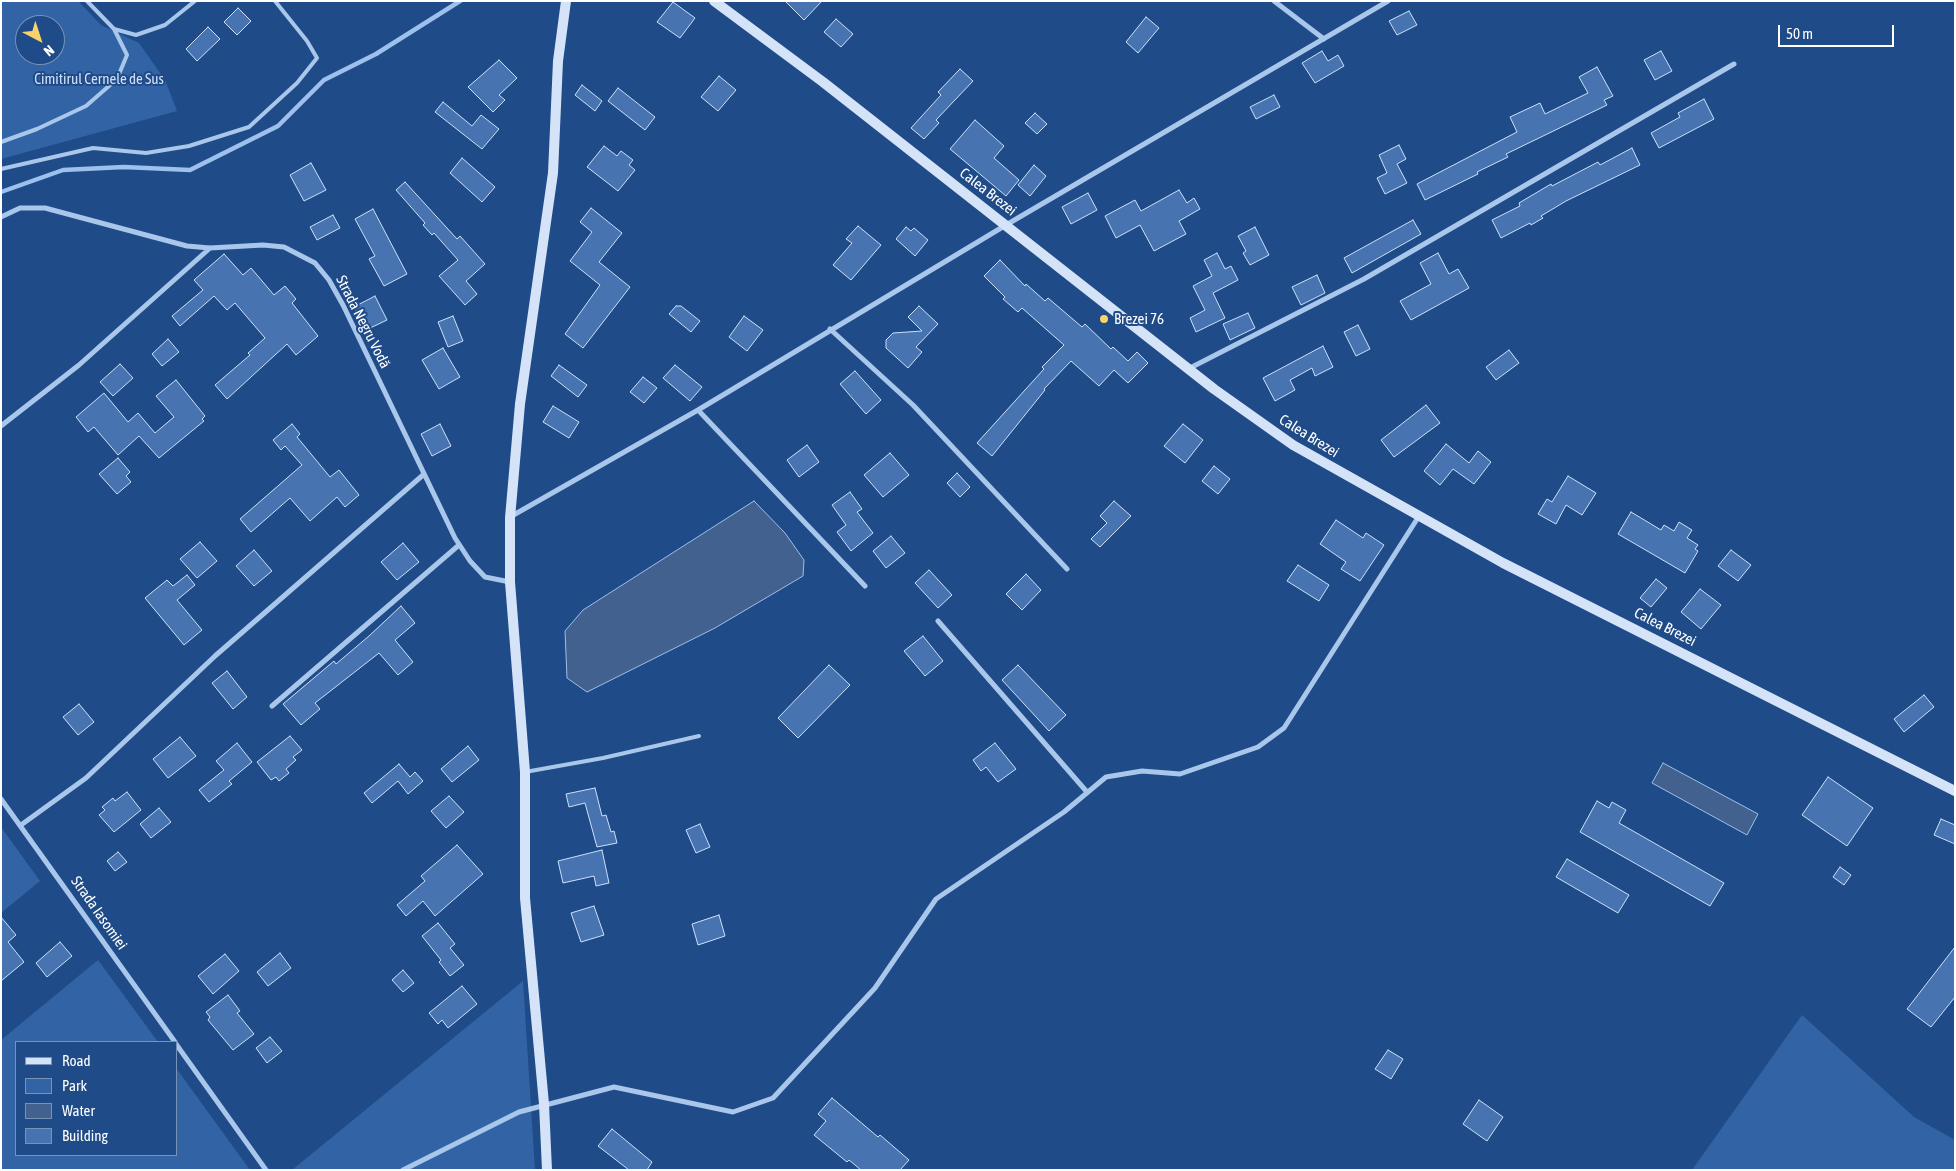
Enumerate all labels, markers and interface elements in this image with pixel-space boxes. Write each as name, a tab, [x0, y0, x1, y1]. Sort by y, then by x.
north arrow	[15, 15, 65, 65]
scale bar	[1781, 15, 1897, 47]
text: 50 m	[1786, 25, 1813, 42]
text: N	[41, 42, 57, 60]
park label: Cimitirul Cernele de Sus	[34, 70, 164, 88]
street label: Calea Brezei	[956, 164, 1020, 220]
street label: Strada Negru Vodă	[332, 273, 394, 371]
place label: Brezei 76	[1114, 310, 1164, 328]
marker: Brezei 76	[1098, 313, 1110, 325]
street label: Calea Brezei	[1276, 411, 1342, 461]
street label: Calea Brezei	[1631, 604, 1699, 650]
street label: Strada Iasomiei	[67, 873, 131, 953]
legend	[15, 1041, 178, 1156]
text: Road	[62, 1052, 91, 1069]
text: Park	[62, 1077, 87, 1094]
text: Water	[62, 1102, 95, 1119]
text: Building	[62, 1127, 108, 1144]

